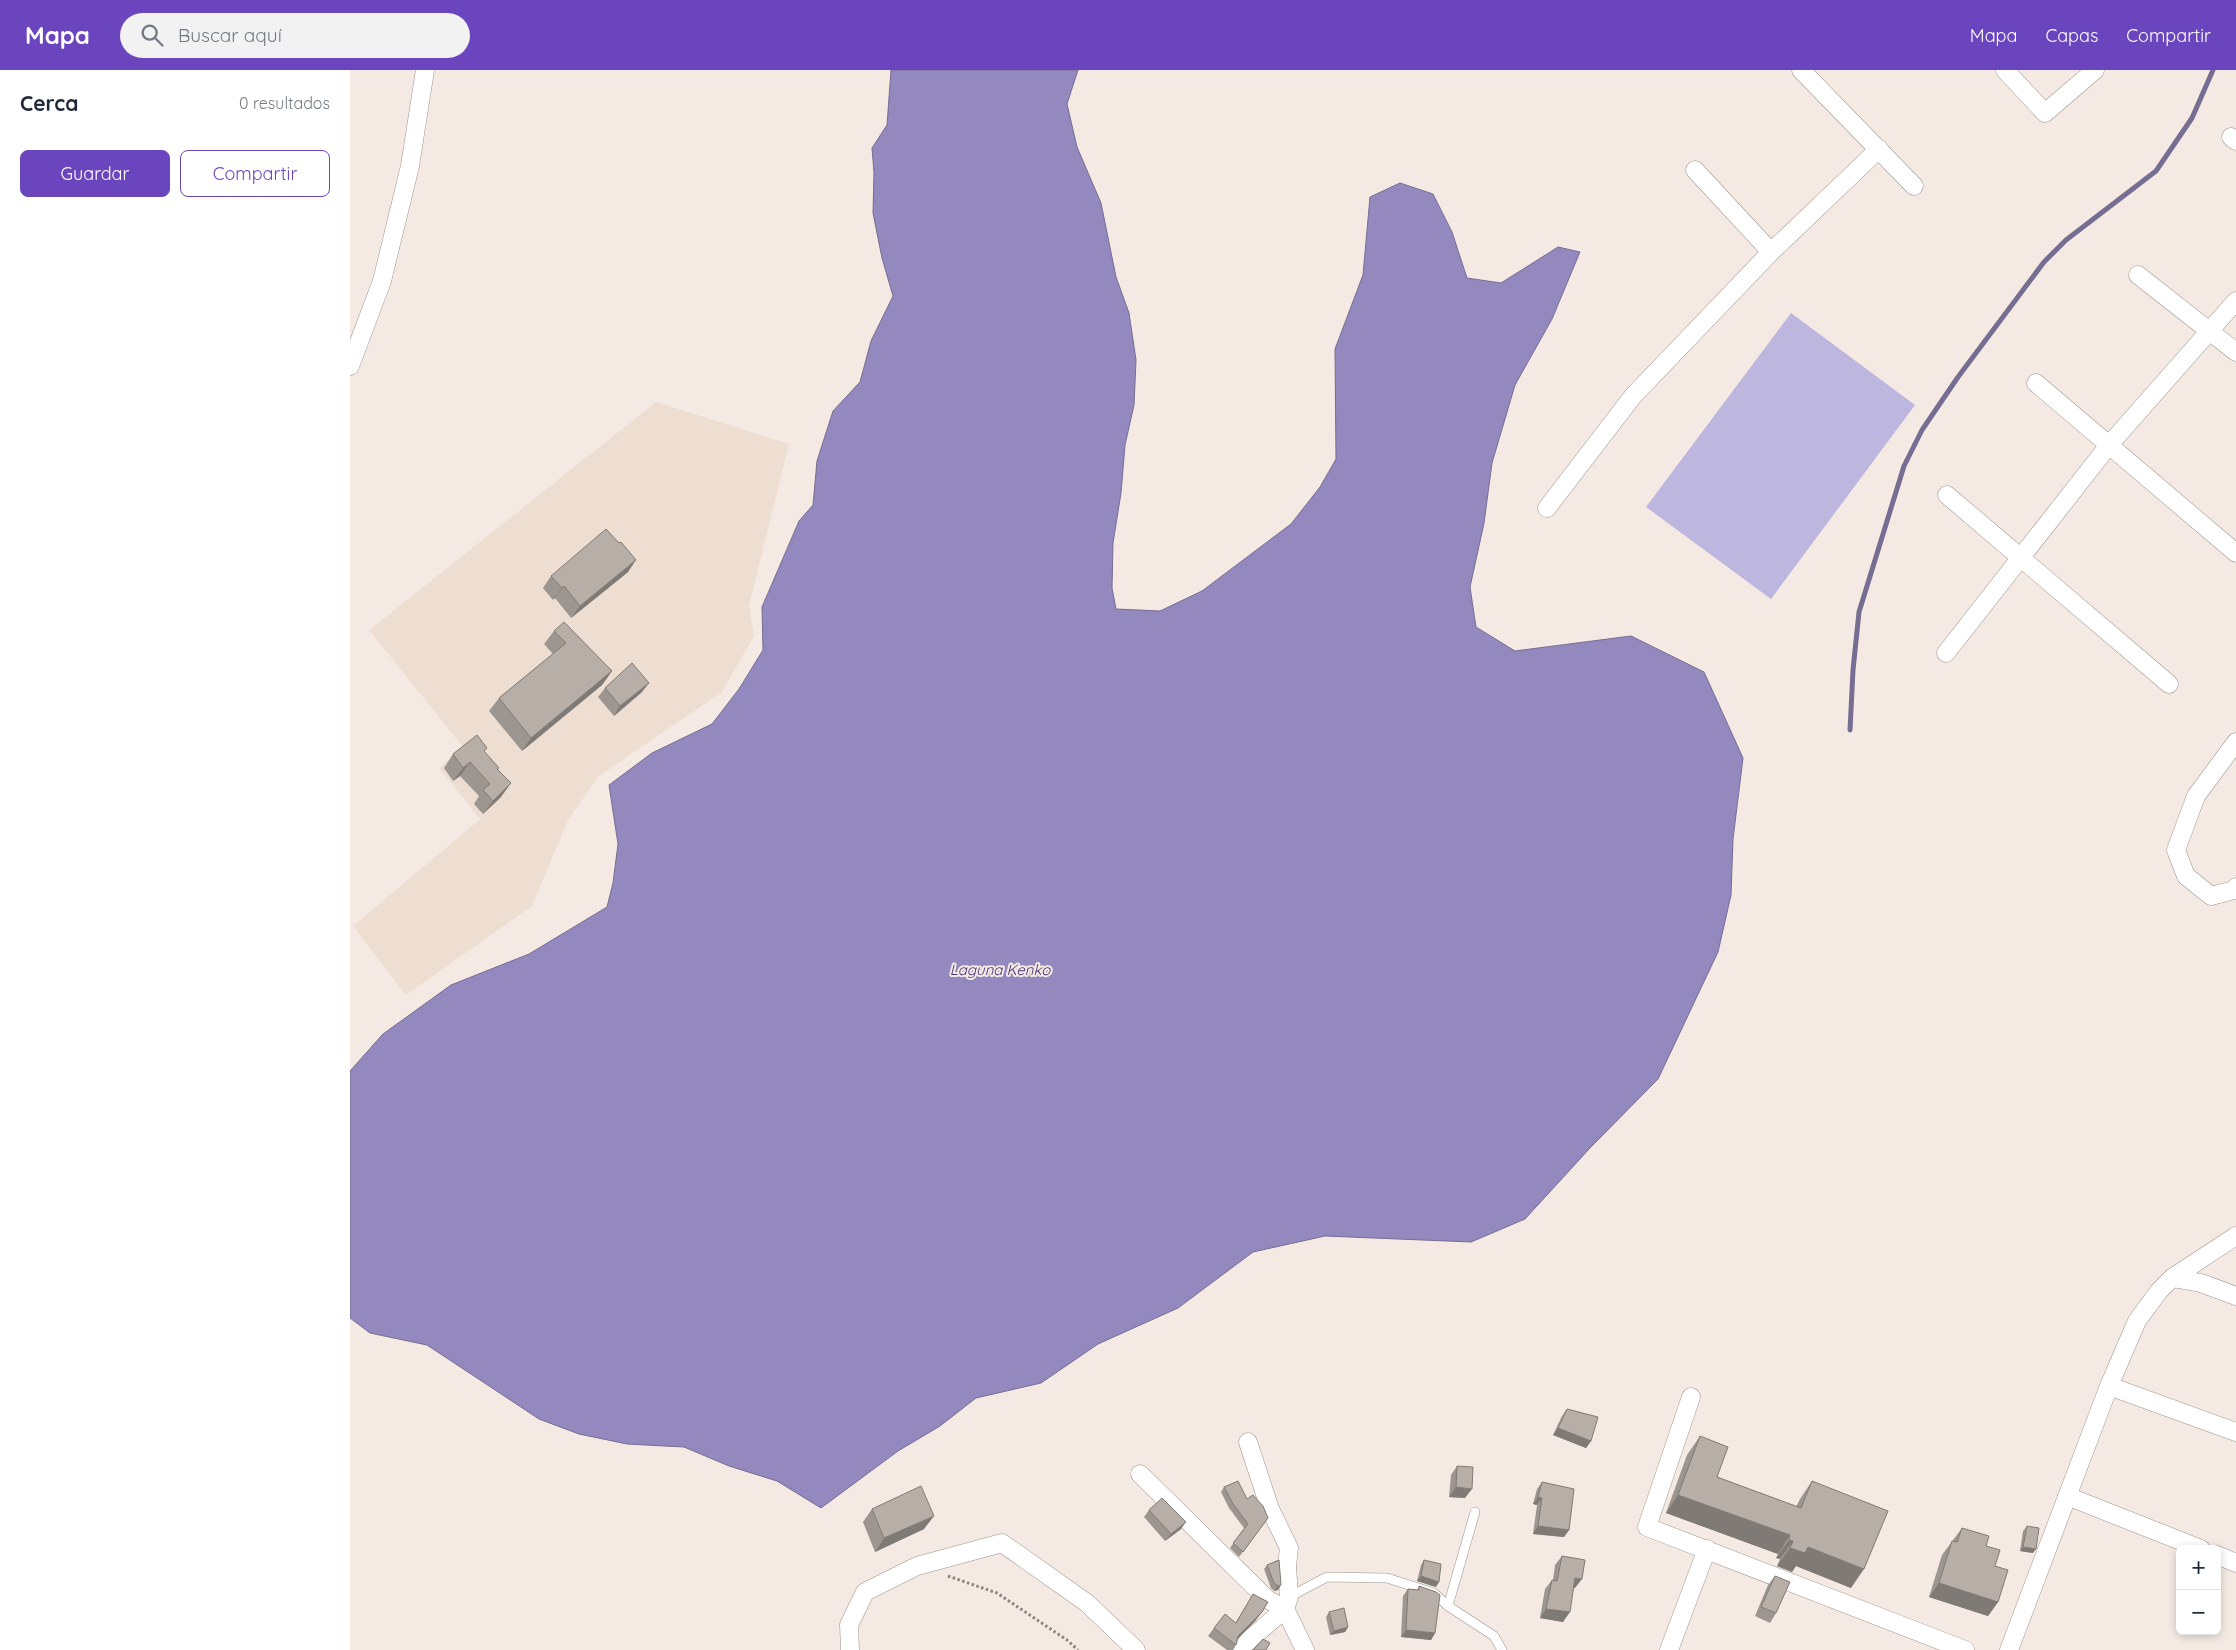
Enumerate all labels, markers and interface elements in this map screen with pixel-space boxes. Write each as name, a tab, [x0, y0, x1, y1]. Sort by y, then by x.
search box	[120, 13, 470, 58]
text: Mapa	[25, 20, 90, 50]
icon: search	[138, 21, 166, 49]
text: Buscar aquí	[178, 23, 282, 47]
text: Mapa	[1970, 24, 2017, 47]
text: Capas	[2045, 24, 2098, 47]
text: Compartir	[2126, 24, 2211, 47]
text: Cerca	[20, 90, 78, 116]
text: 0 resultados	[239, 93, 330, 113]
button: Guardar	[20, 150, 170, 197]
button: Compartir	[180, 150, 330, 197]
water label: Laguna Kenko	[950, 960, 1051, 979]
map controls	[2176, 1545, 2221, 1635]
button: +	[2176, 1545, 2221, 1590]
button: −	[2176, 1590, 2221, 1635]

